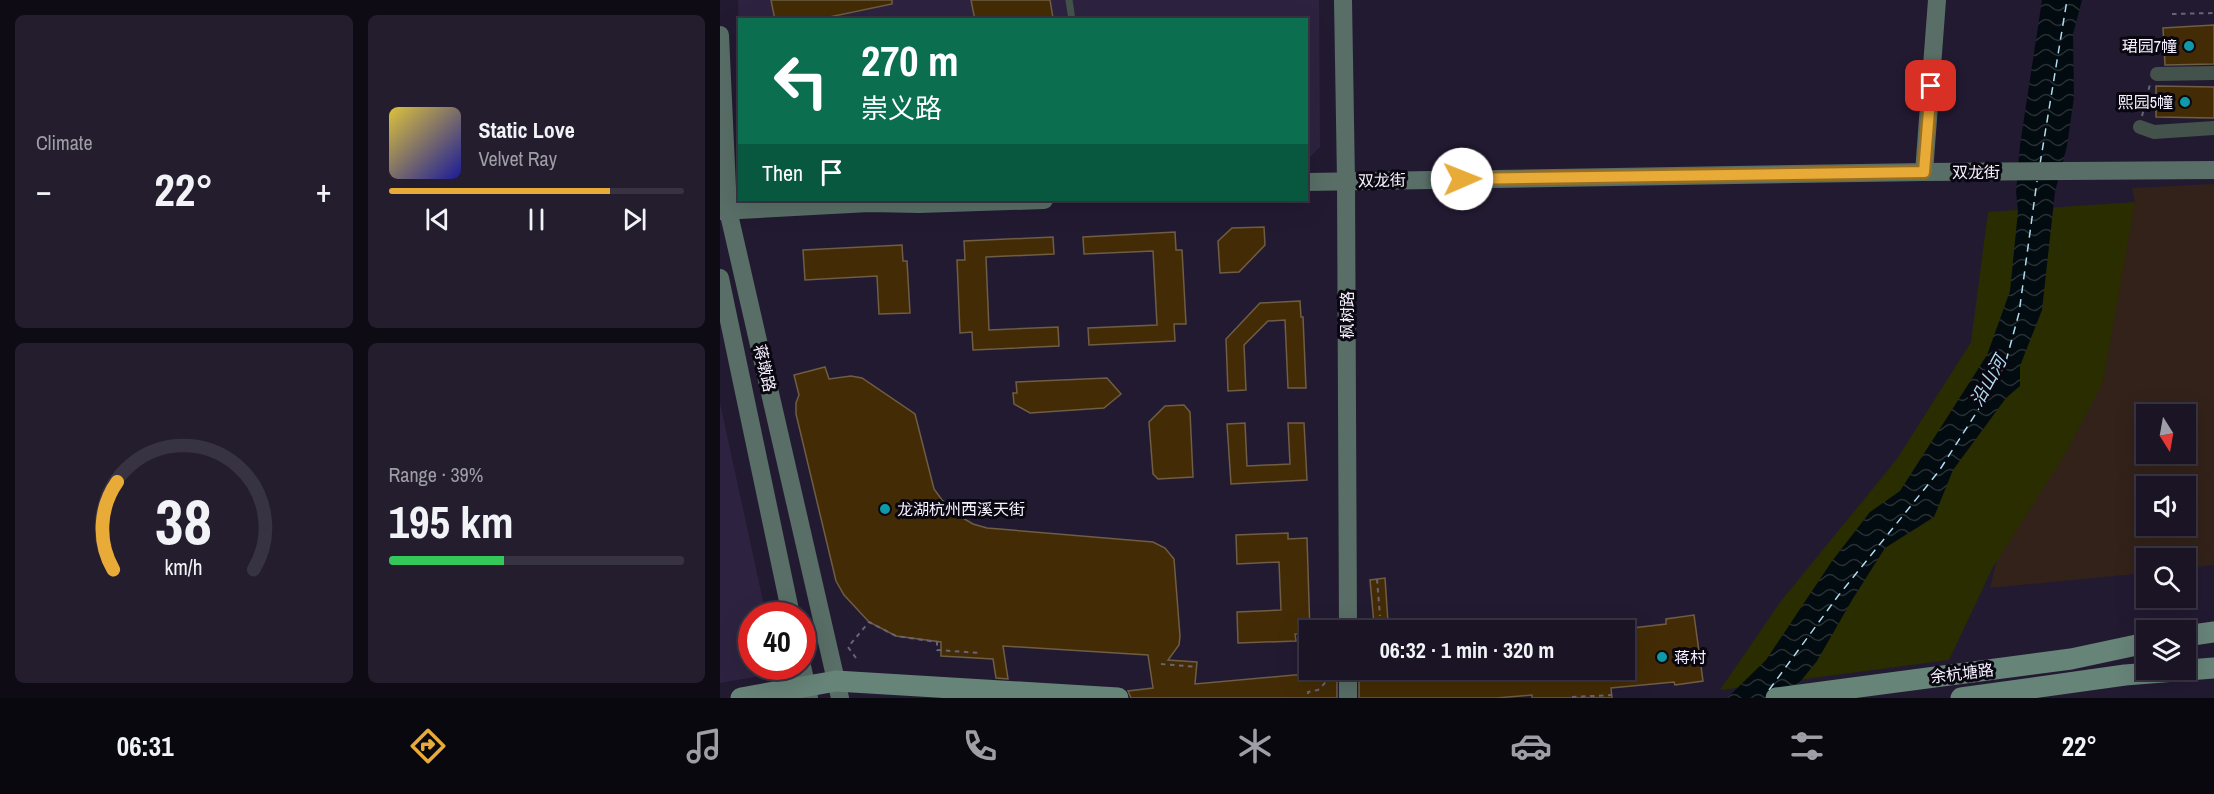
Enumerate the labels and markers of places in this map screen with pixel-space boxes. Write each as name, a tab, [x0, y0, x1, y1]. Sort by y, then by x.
place label: 珺园7幢	[2122, 35, 2177, 57]
marker: 珺园7幢	[2182, 39, 2196, 53]
pin	[1905, 60, 1956, 111]
place label: 熙园5幢	[2118, 91, 2173, 113]
marker: 熙园5幢	[2178, 95, 2192, 109]
place label: 龙湖杭州西溪天街	[897, 498, 1025, 520]
marker: 龙湖杭州西溪天街	[878, 502, 892, 516]
place label: 蒋村	[1674, 646, 1706, 668]
marker: 蒋村	[1655, 650, 1669, 664]

